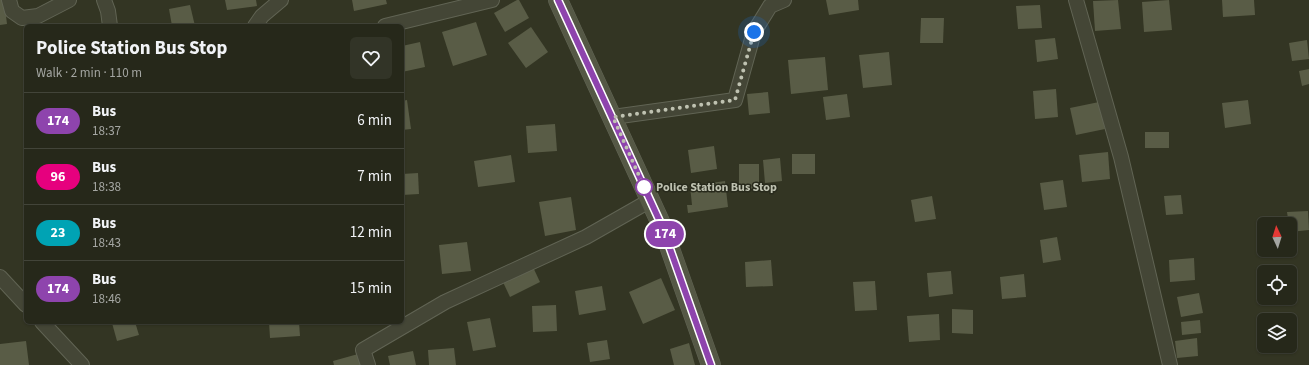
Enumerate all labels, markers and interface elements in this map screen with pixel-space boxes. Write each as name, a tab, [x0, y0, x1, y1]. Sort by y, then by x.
your location	[744, 22, 764, 42]
text: Police Station Bus Stop	[36, 35, 227, 62]
button: heart	[350, 37, 392, 79]
text: Walk · 2 min · 110 m	[36, 64, 142, 82]
text: Bus	[92, 101, 116, 122]
text: 6 min	[357, 110, 392, 131]
text: 174	[47, 111, 69, 131]
text: 18:37	[92, 122, 121, 140]
text: Bus	[92, 157, 116, 178]
text: 7 min	[357, 166, 392, 187]
text: 96	[51, 167, 65, 187]
text: 18:38	[92, 178, 121, 196]
marker: Police Station Bus Stop	[635, 178, 653, 196]
place label: Police Station Bus Stop	[656, 179, 777, 196]
text: Bus	[92, 213, 116, 234]
north arrow	[1257, 217, 1297, 257]
map controls	[1257, 217, 1297, 353]
line badge: 174	[642, 221, 688, 247]
text: 12 min	[350, 222, 392, 243]
text: 23	[51, 223, 65, 243]
text: 174	[654, 224, 676, 244]
text: 18:43	[92, 234, 121, 252]
button: locate	[1257, 265, 1297, 305]
text: Bus	[92, 269, 116, 290]
text: 15 min	[350, 278, 392, 299]
text: 174	[47, 279, 69, 299]
text: 18:46	[92, 290, 121, 308]
button: layers	[1257, 313, 1297, 353]

